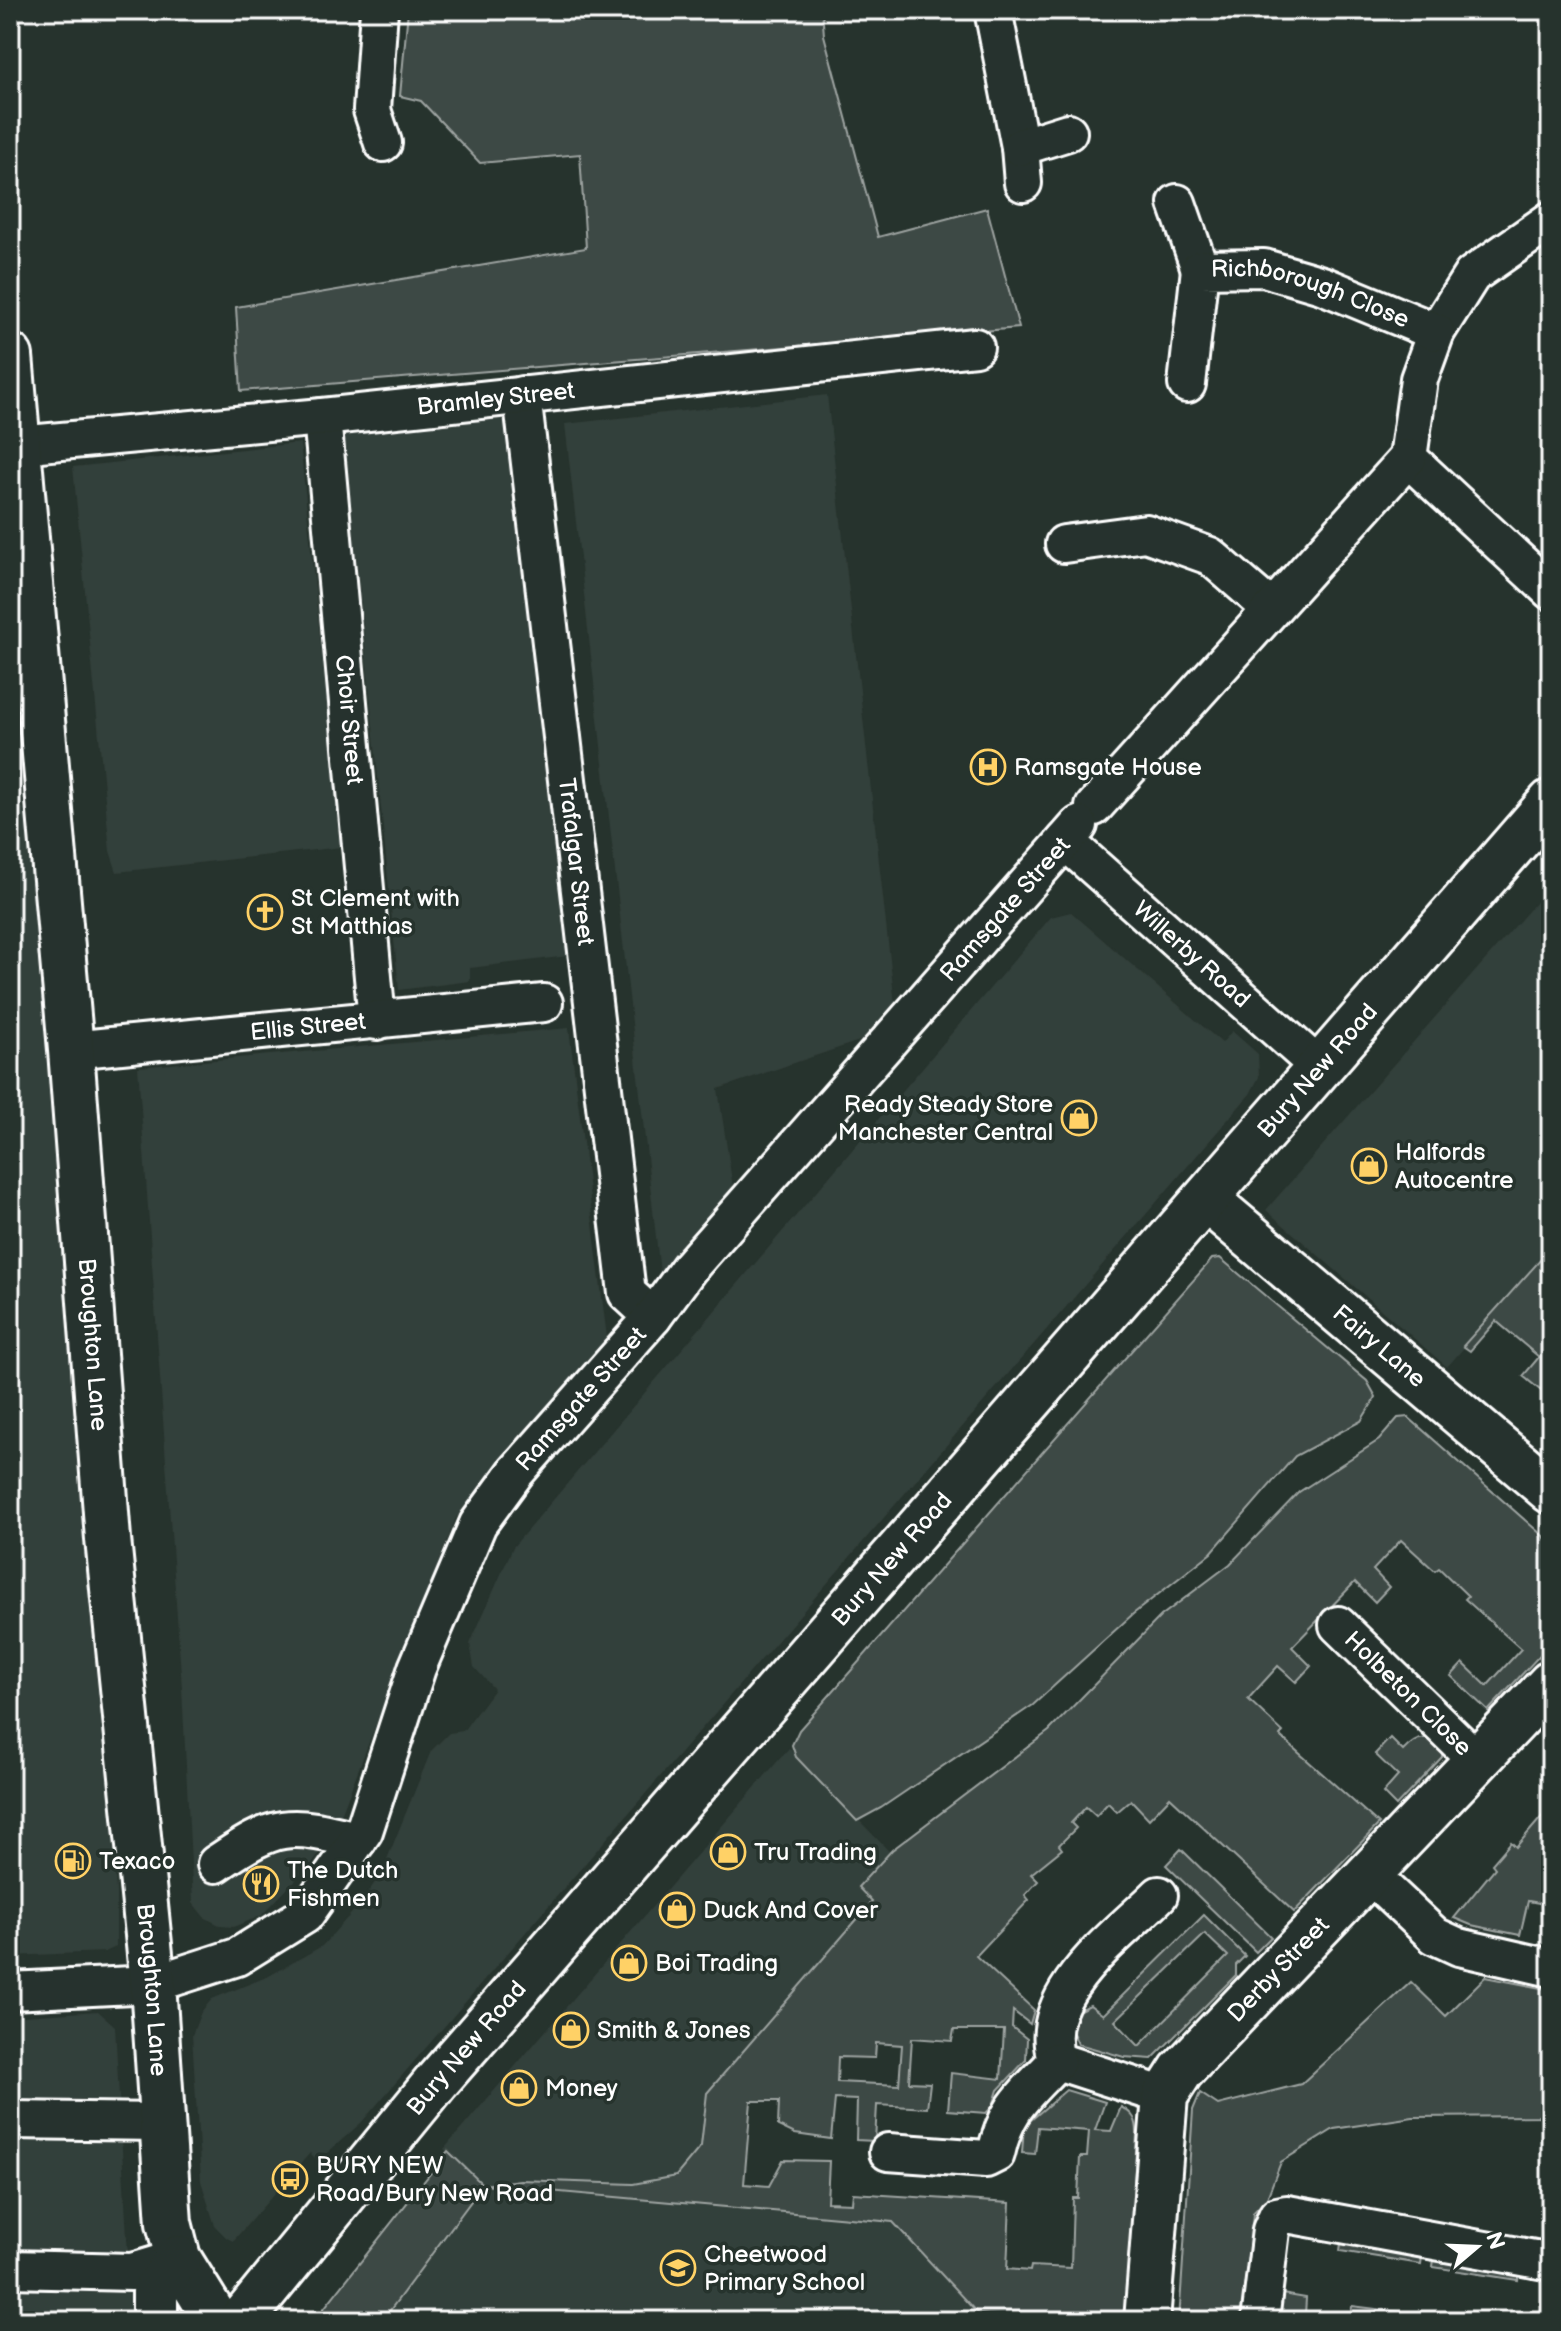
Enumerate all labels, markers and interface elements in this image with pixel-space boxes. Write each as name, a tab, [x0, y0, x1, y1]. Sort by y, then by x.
street label: Richborough Close	[1211, 253, 1414, 334]
street label: Bramley Street	[415, 375, 577, 421]
street label: Choir Street	[329, 654, 370, 787]
hospital icon: Ramsgate House	[969, 748, 1007, 786]
place label: Ramsgate House	[1014, 753, 1202, 782]
street label: Trafalgar Street	[552, 776, 601, 948]
street label: Ramsgate Street	[934, 830, 1077, 987]
place label: St Clement with St Matthias	[291, 884, 460, 941]
church icon: St Clement with St Matthias	[246, 893, 284, 931]
street label: Willerby Road	[1127, 894, 1257, 1014]
street label: Bury New Road	[1251, 997, 1383, 1143]
street label: Ellis Street	[249, 1006, 368, 1047]
place label: Ready Steady Store Manchester Central	[838, 1090, 1053, 1147]
shop icon: Ready Steady Store Manchester Central	[1060, 1099, 1098, 1137]
place label: Halfords Autocentre	[1395, 1138, 1513, 1195]
shop icon: Halfords Autocentre	[1350, 1147, 1388, 1185]
street label: Broughton Lane	[72, 1257, 114, 1432]
street label: Fairy Lane	[1327, 1298, 1432, 1394]
street label: Ramsgate Street	[509, 1320, 653, 1477]
street label: Bury New Road	[825, 1486, 958, 1632]
street label: Holbeton Close	[1338, 1625, 1478, 1762]
shop icon: Tru Trading	[709, 1833, 747, 1871]
place label: Tru Trading	[754, 1838, 877, 1867]
fuel station icon: Texaco	[54, 1842, 92, 1880]
place label: Texaco	[99, 1847, 175, 1876]
place label: The Dutch Fishmen	[287, 1856, 398, 1913]
restaurant icon: The Dutch Fishmen	[242, 1865, 280, 1903]
shop icon: Duck And Cover	[658, 1891, 696, 1929]
place label: Duck And Cover	[703, 1896, 878, 1925]
street label: Broughton Lane	[130, 1902, 174, 2077]
street label: Derby Street	[1221, 1910, 1335, 2028]
shop icon: Boi Trading	[610, 1944, 648, 1982]
place label: Boi Trading	[655, 1949, 778, 1978]
street label: Bury New Road	[400, 1975, 532, 2121]
shop icon: Smith & Jones	[552, 2011, 590, 2049]
place label: Smith & Jones	[597, 2016, 751, 2045]
shop icon: Money	[500, 2069, 538, 2107]
place label: Money	[545, 2074, 618, 2103]
place label: BURY NEW Road/Bury New Road	[316, 2151, 553, 2208]
bus stop icon: BURY NEW Road/Bury New Road	[271, 2160, 309, 2198]
north arrow	[1437, 2207, 1517, 2287]
text: N	[1479, 2229, 1510, 2253]
place label: Cheetwood Primary School	[704, 2240, 865, 2297]
school or university icon: Cheetwood Primary School	[659, 2249, 697, 2287]

